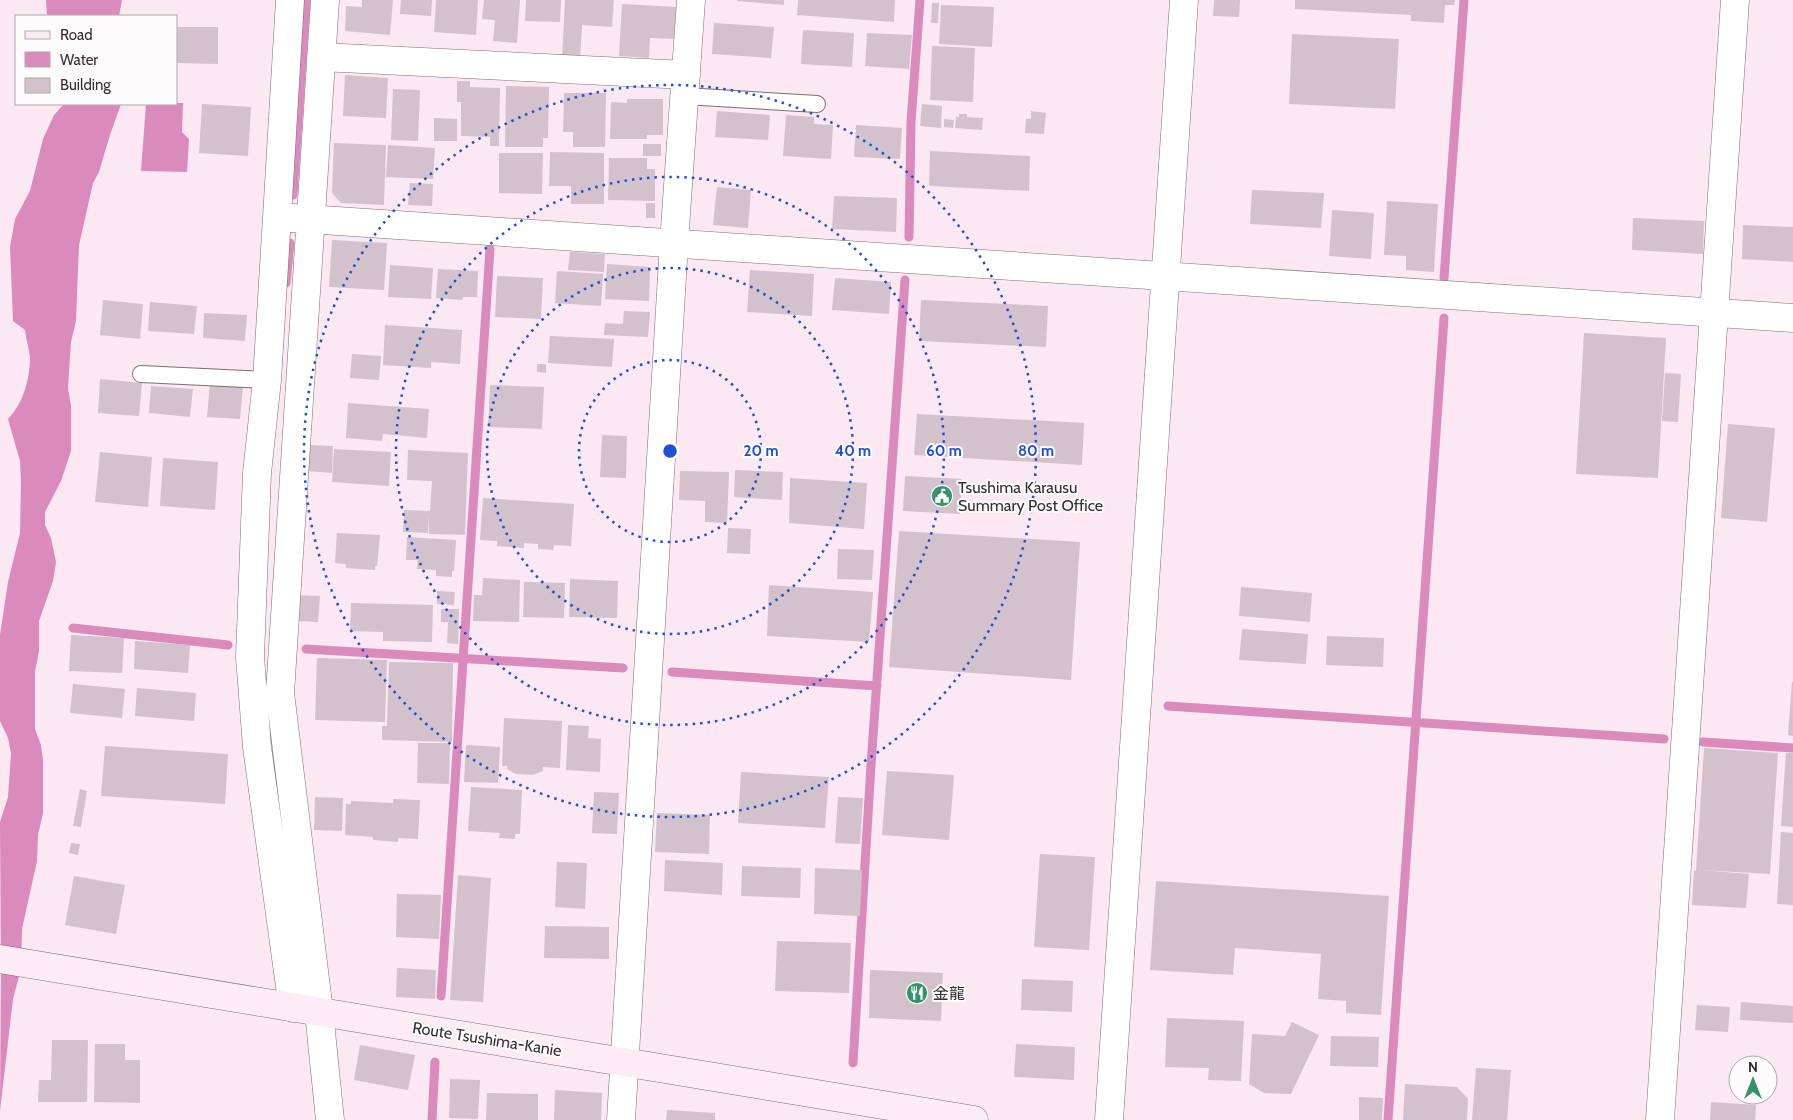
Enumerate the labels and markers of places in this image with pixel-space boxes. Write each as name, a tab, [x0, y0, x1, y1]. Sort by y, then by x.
centre of rings	[661, 442, 679, 460]
place label: Tsushima Karausu Summary Post Office	[958, 478, 1103, 515]
public building icon: Tsushima Karausu Summary Post Office	[930, 484, 954, 508]
restaurant icon: 金龍	[905, 981, 929, 1005]
place label: 金龍	[933, 984, 965, 1003]

